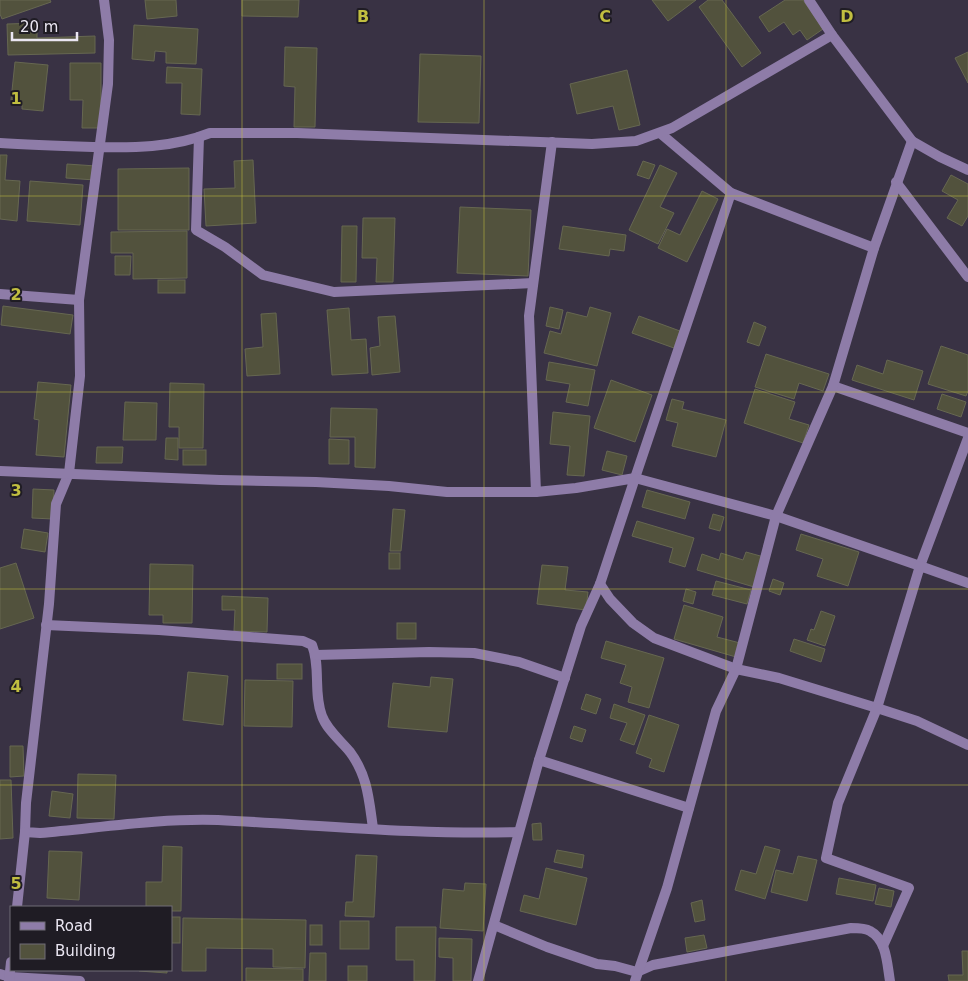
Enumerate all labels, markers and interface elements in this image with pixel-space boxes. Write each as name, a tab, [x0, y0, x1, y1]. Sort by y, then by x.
text: B	[357, 7, 369, 26]
text: C	[599, 7, 611, 26]
text: D	[840, 7, 854, 26]
scale bar	[12, 10, 78, 42]
text: 20 m	[20, 18, 58, 36]
text: 1	[10, 89, 22, 108]
text: 2	[10, 285, 22, 304]
text: 3	[10, 481, 22, 500]
text: 4	[10, 677, 22, 696]
text: 5	[10, 874, 22, 893]
legend	[10, 906, 172, 971]
text: Road	[55, 917, 93, 935]
text: Building	[55, 942, 116, 960]

